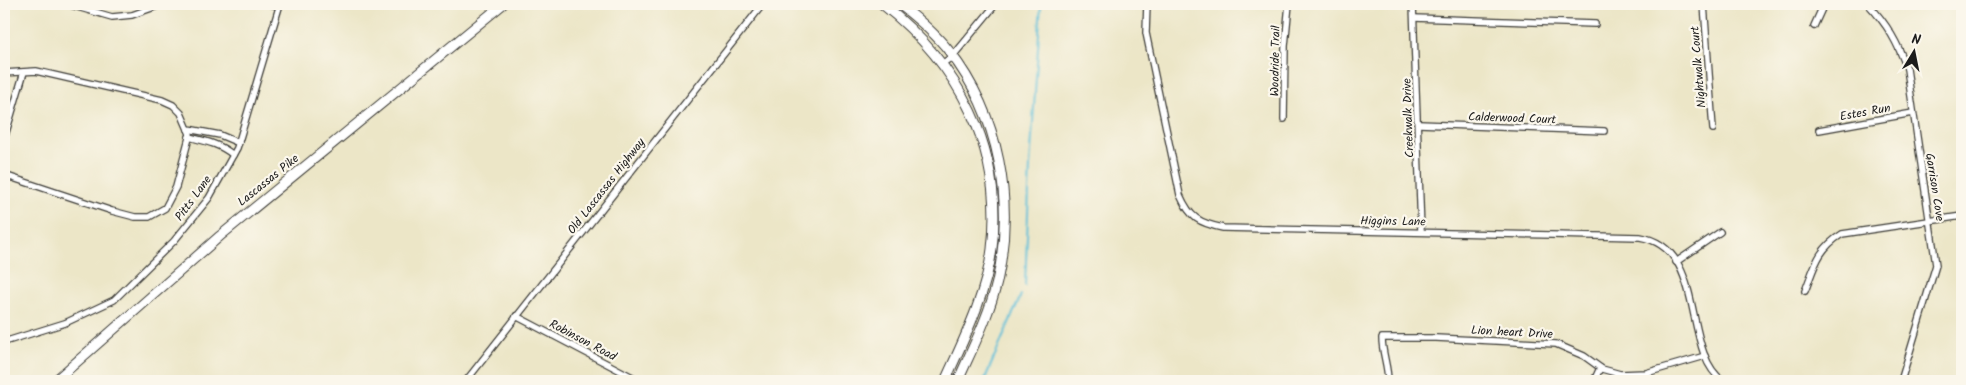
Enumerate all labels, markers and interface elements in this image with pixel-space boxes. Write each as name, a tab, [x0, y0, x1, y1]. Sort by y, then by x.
street label: Woodride Trail	[1265, 25, 1286, 97]
street label: Nightwalk Court	[1685, 25, 1712, 109]
north arrow	[1888, 28, 1938, 78]
text: N	[1910, 29, 1923, 52]
street label: Creekwalk Drive	[1398, 77, 1419, 158]
street label: Estes Run	[1838, 99, 1892, 126]
street label: Calderwood Court	[1468, 107, 1557, 130]
street label: Old Lascassas Highway	[563, 134, 650, 238]
street label: Lascassas Pike	[233, 149, 304, 211]
street label: Garrison Cove	[1920, 152, 1949, 223]
street label: Pitts Lane	[170, 171, 217, 225]
street label: Higgins Lane	[1360, 211, 1426, 232]
street label: Robinson Road	[546, 315, 621, 367]
street label: Lion heart Drive	[1471, 321, 1554, 344]

